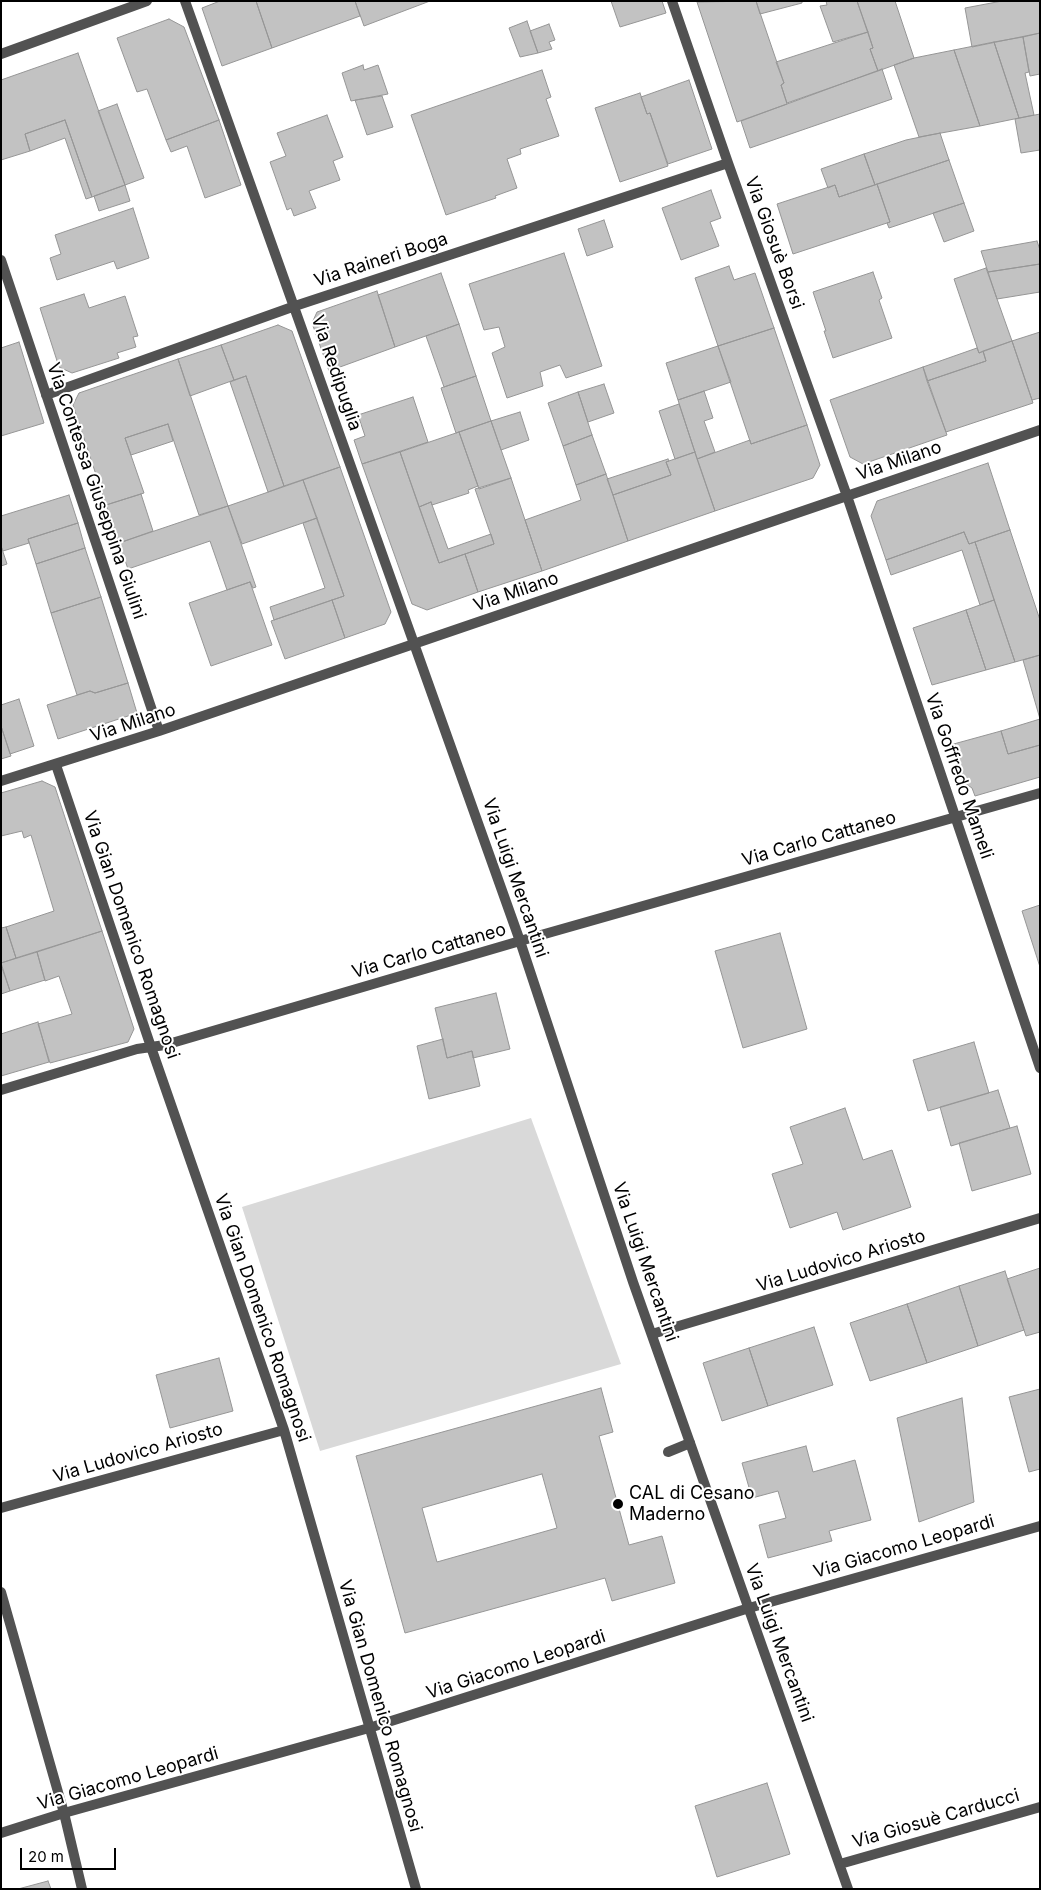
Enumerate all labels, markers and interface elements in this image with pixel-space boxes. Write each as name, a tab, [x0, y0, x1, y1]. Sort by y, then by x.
street label: Via Giosuè Borsi	[740, 174, 808, 312]
street label: Via Raineri Boga	[311, 228, 451, 292]
street label: Via Redipuglia	[306, 312, 366, 434]
street label: Via Contessa Giuseppina Giulini	[42, 360, 150, 622]
street label: Via Milano	[854, 436, 944, 486]
street label: Via Milano	[471, 567, 561, 617]
street label: Via Goffredo Mameli	[920, 690, 998, 862]
street label: Via Milano	[88, 699, 178, 747]
street label: Via Luigi Mercantini	[478, 795, 552, 961]
street label: Via Carlo Cattaneo	[740, 807, 898, 871]
street label: Via Gian Domenico Romagnosi	[78, 808, 184, 1062]
street label: Via Carlo Cattaneo	[350, 919, 508, 983]
street label: Via Luigi Mercantini	[608, 1179, 682, 1345]
street label: Via Gian Domenico Romagnosi	[209, 1191, 315, 1445]
street label: Via Ludovico Ariosto	[754, 1225, 928, 1297]
street label: Via Ludovico Ariosto	[51, 1418, 225, 1488]
place label: CAL di Cesano Maderno	[629, 1483, 755, 1526]
marker: CAL di Cesano Maderno	[611, 1497, 625, 1511]
street label: Via Giacomo Leopardi	[811, 1511, 997, 1583]
street label: Via Luigi Mercantini	[740, 1561, 818, 1725]
street label: Via Gian Domenico Romagnosi	[334, 1578, 426, 1834]
street label: Via Giacomo Leopardi	[424, 1626, 608, 1704]
street label: Via Giacomo Leopardi	[35, 1743, 221, 1815]
street label: Via Giosuè Carducci	[850, 1785, 1022, 1853]
scale bar	[22, 1838, 119, 1870]
text: 20 m	[28, 1847, 64, 1866]

